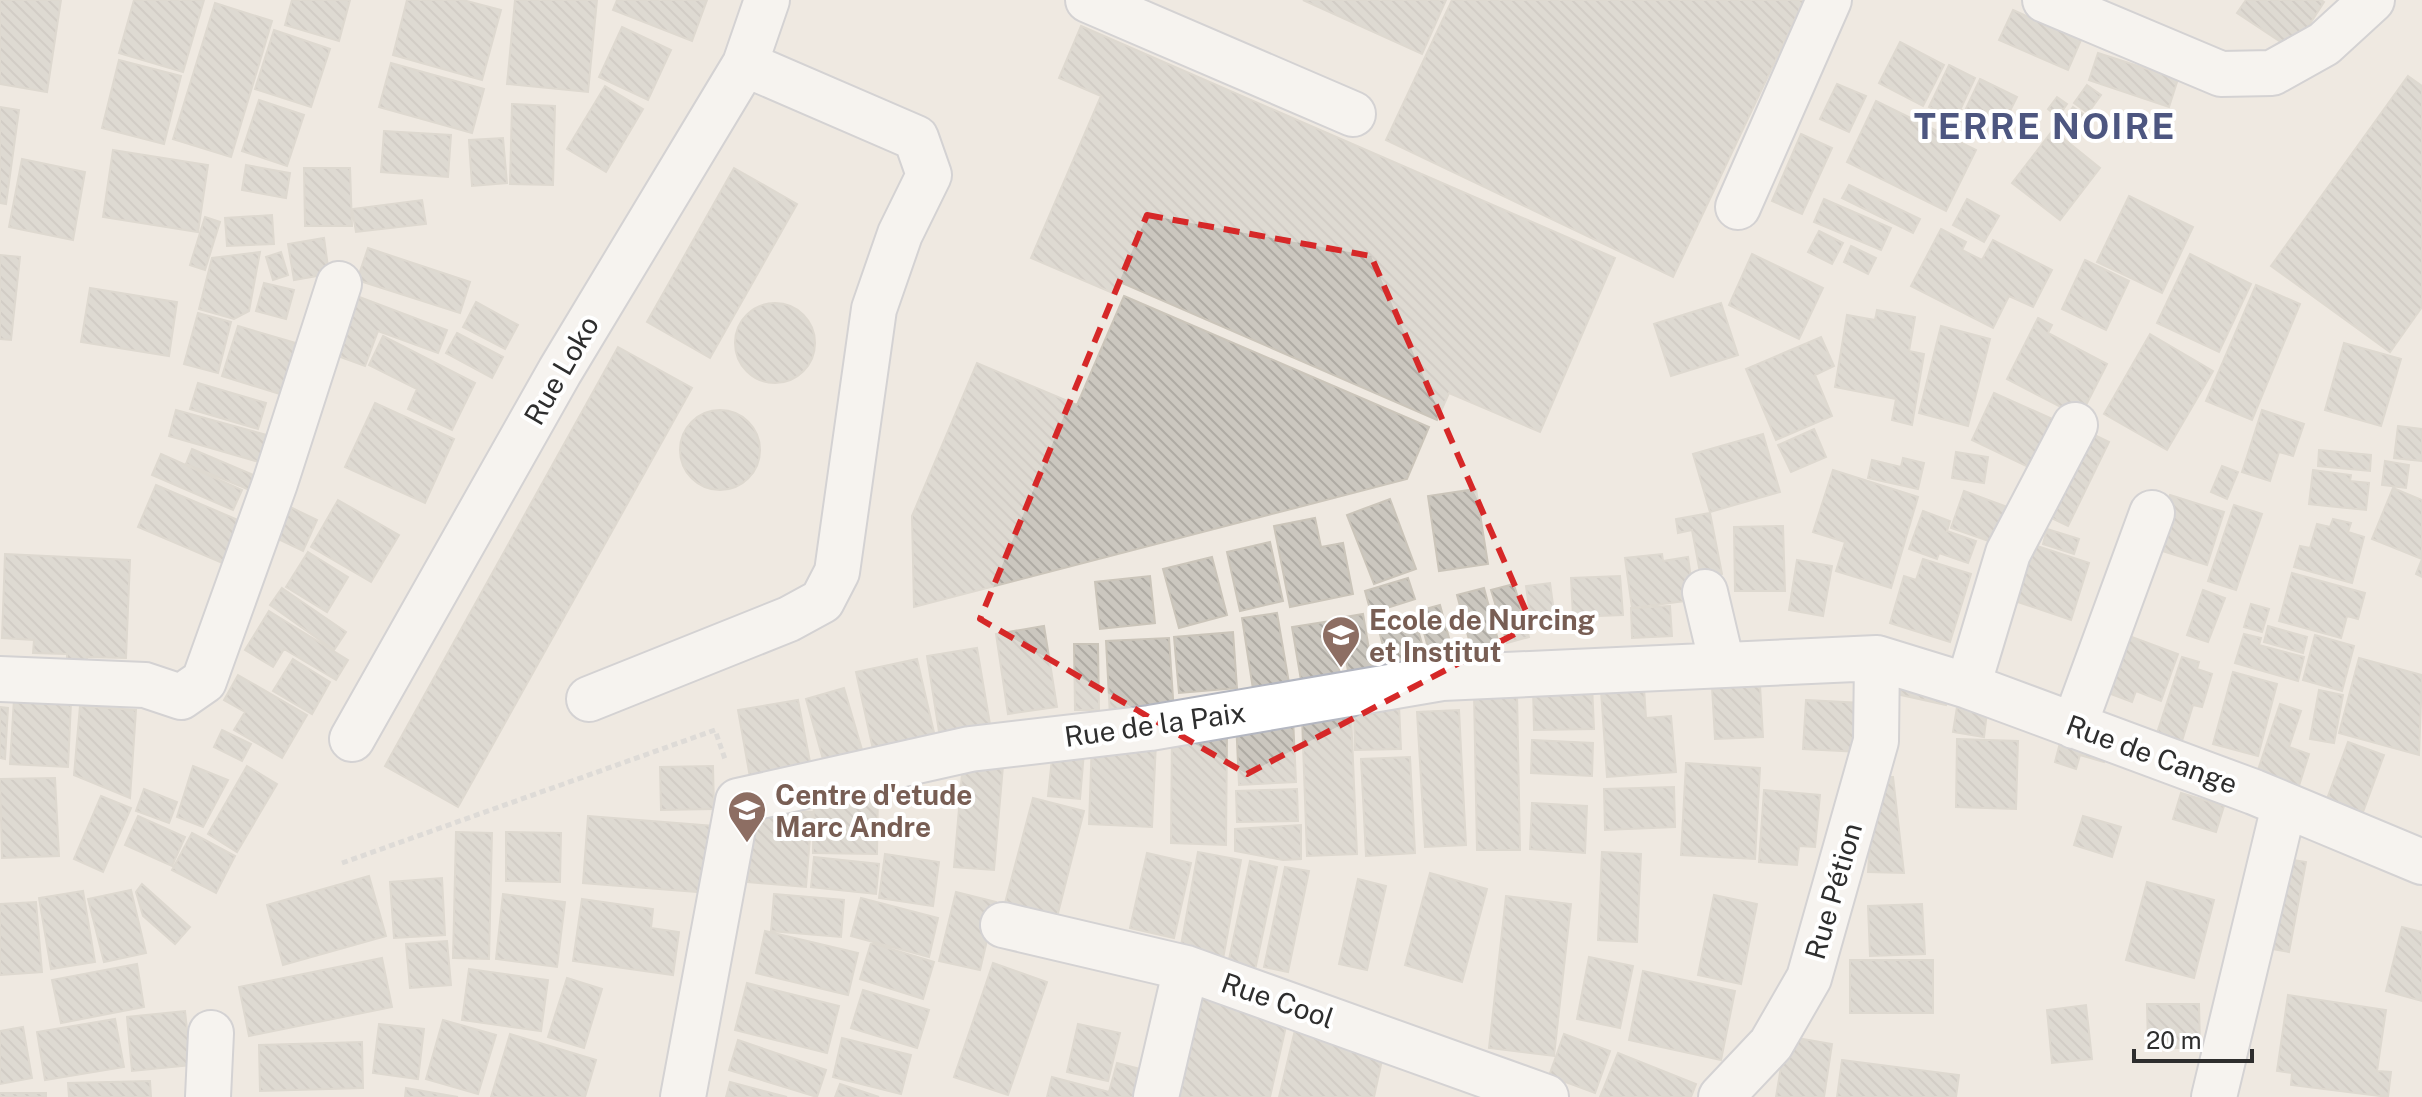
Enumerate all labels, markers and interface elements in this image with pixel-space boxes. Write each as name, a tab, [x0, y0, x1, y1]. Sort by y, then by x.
district label: TERRE NOIRE	[1914, 105, 2176, 147]
street label: Rue Loko	[517, 310, 605, 430]
place label: Ecole de Nurcing et Institut	[1369, 603, 1595, 668]
school or university icon: Ecole de Nurcing et Institut	[1320, 614, 1362, 669]
street label: Rue de la Paix	[1062, 695, 1248, 753]
street label: Rue de Cange	[2062, 708, 2242, 800]
place label: Centre d'etude Marc Andre	[775, 778, 972, 843]
school or university icon: Centre d'etude Marc Andre	[726, 789, 768, 844]
street label: Rue Pétion	[1798, 819, 1868, 963]
street label: Rue Cool	[1217, 965, 1339, 1035]
scale bar	[2134, 1013, 2252, 1063]
text: 20 m	[2146, 1026, 2202, 1054]

